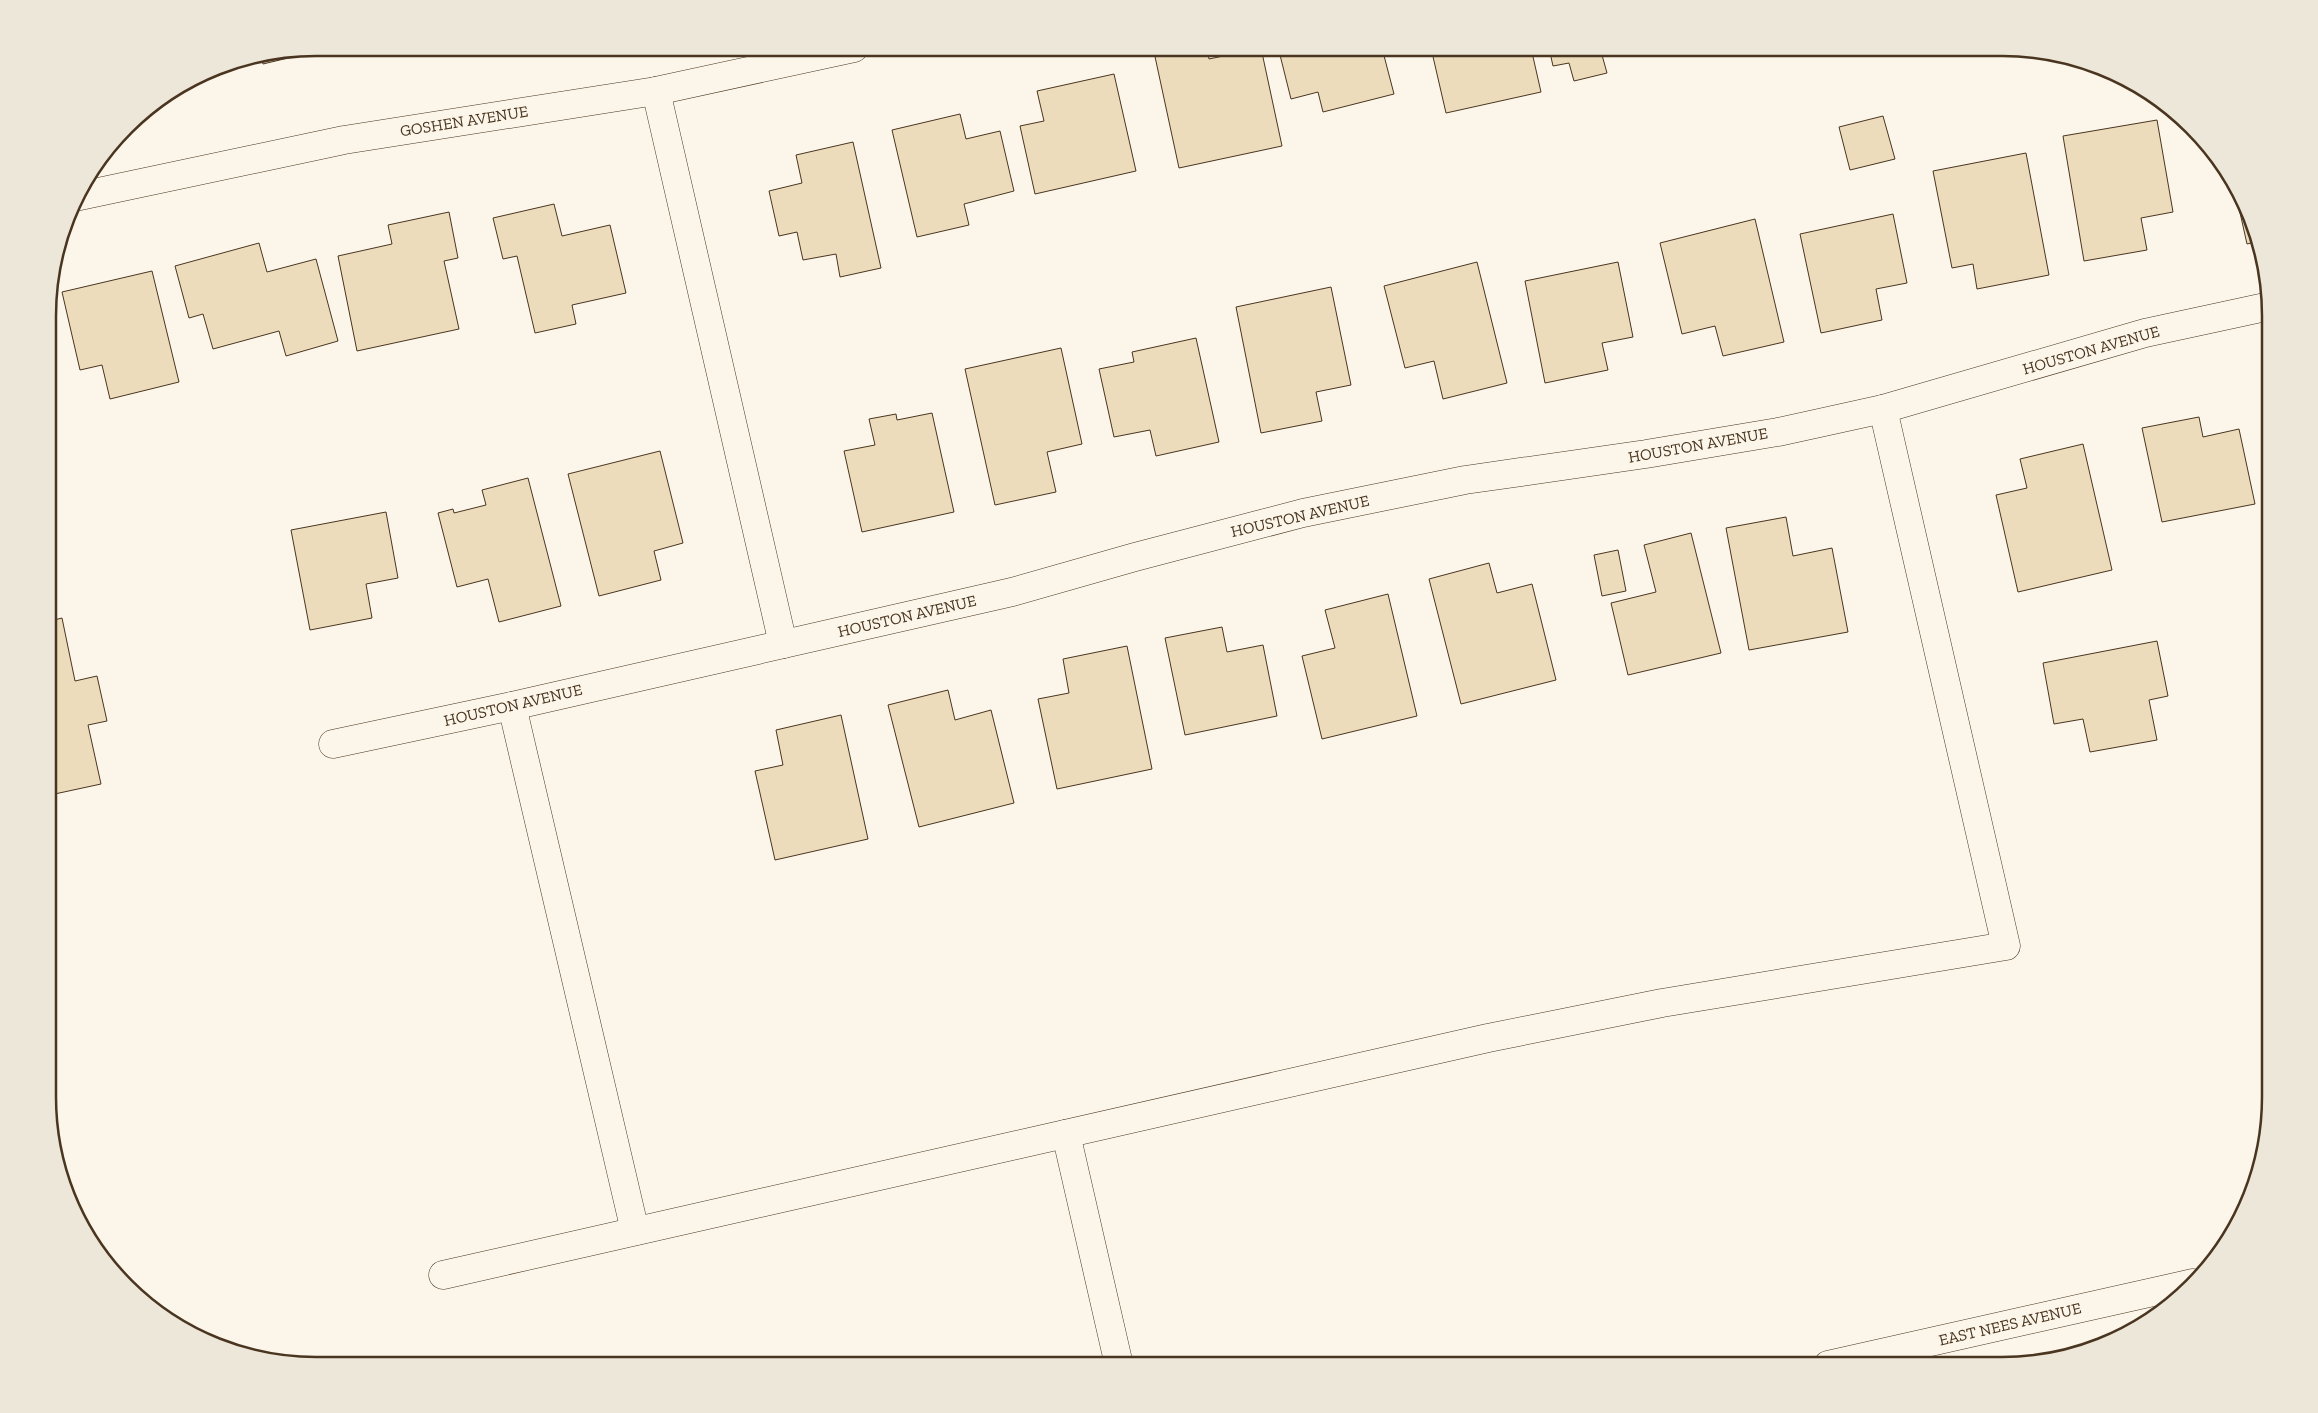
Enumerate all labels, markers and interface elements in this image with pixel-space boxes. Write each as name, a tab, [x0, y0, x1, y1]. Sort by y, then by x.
street label: GOSHEN AVENUE	[399, 101, 529, 141]
street label: HOUSTON AVENUE	[2020, 321, 2162, 379]
street label: HOUSTON AVENUE	[1627, 423, 1769, 467]
street label: HOUSTON AVENUE	[1229, 491, 1371, 541]
street label: HOUSTON AVENUE	[836, 591, 978, 641]
street label: HOUSTON AVENUE	[442, 680, 584, 730]
street label: EAST NEES AVENUE	[1937, 1298, 2083, 1350]

